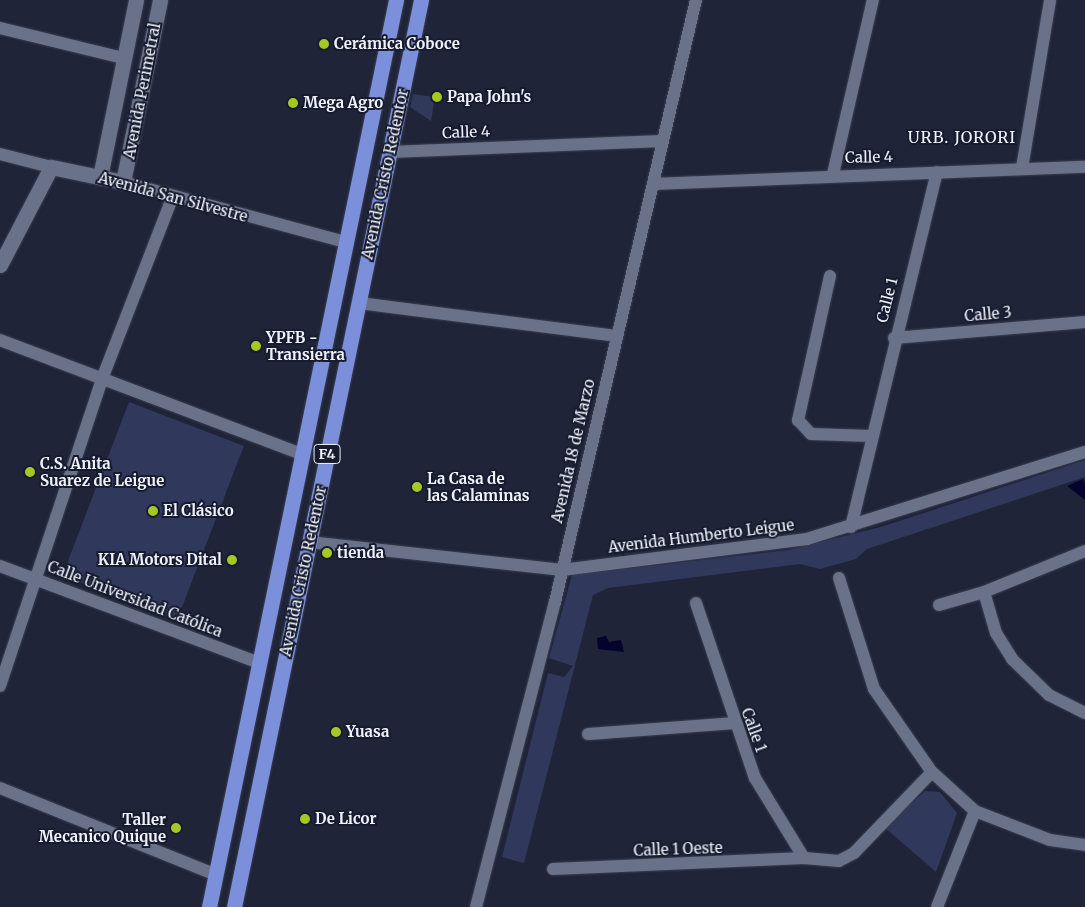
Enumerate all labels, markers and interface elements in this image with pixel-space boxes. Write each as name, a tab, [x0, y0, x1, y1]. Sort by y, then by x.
street label: Avenida Perimetral	[120, 21, 164, 161]
place label: Cerámica Coboce	[334, 35, 460, 53]
marker: Cerámica Coboce	[318, 38, 330, 50]
street label: Avenida Cristo Redentor	[358, 87, 412, 261]
place label: Papa John's	[447, 88, 531, 106]
marker: Papa John's	[431, 91, 443, 103]
place label: Mega Agro	[303, 94, 383, 112]
marker: Mega Agro	[287, 97, 299, 109]
street label: Calle 4	[442, 122, 490, 142]
district label: URB. JORORI	[906, 127, 1018, 147]
street label: Calle 4	[845, 148, 893, 166]
street label: Avenida San Silvestre	[96, 168, 250, 226]
street label: Calle 1	[873, 276, 901, 324]
street label: Calle 3	[964, 303, 1012, 325]
place label: YPFB - Transierra	[266, 328, 345, 363]
marker: YPFB - Transierra	[250, 340, 262, 352]
street label: Avenida 18 de Marzo	[548, 377, 598, 525]
road number: F4	[313, 442, 341, 466]
place label: C.S. Anita Suarez de Leigue	[40, 454, 164, 489]
marker: C.S. Anita Suarez de Leigue	[24, 466, 36, 478]
place label: La Casa de las Calaminas	[427, 469, 530, 504]
marker: La Casa de las Calaminas	[411, 481, 423, 493]
street label: Avenida Cristo Redentor	[276, 484, 330, 658]
place label: El Clásico	[163, 502, 234, 520]
marker: El Clásico	[147, 505, 159, 517]
street label: Avenida Humberto Leigue	[607, 516, 795, 556]
place label: tienda	[337, 544, 384, 562]
marker: tienda	[321, 547, 333, 559]
place label: KIA Motors Dital	[98, 551, 222, 569]
marker: KIA Motors Dital	[226, 554, 238, 566]
street label: Calle Universidad Católica	[45, 557, 225, 641]
street label: Calle 1	[738, 706, 770, 754]
place label: Yuasa	[346, 723, 389, 741]
marker: Yuasa	[330, 726, 342, 738]
place label: Taller Mecanico Quique	[39, 810, 166, 845]
place label: De Licor	[315, 810, 376, 828]
marker: De Licor	[299, 813, 311, 825]
marker: Taller Mecanico Quique	[170, 822, 182, 834]
street label: Calle 1 Oeste	[633, 838, 723, 860]

